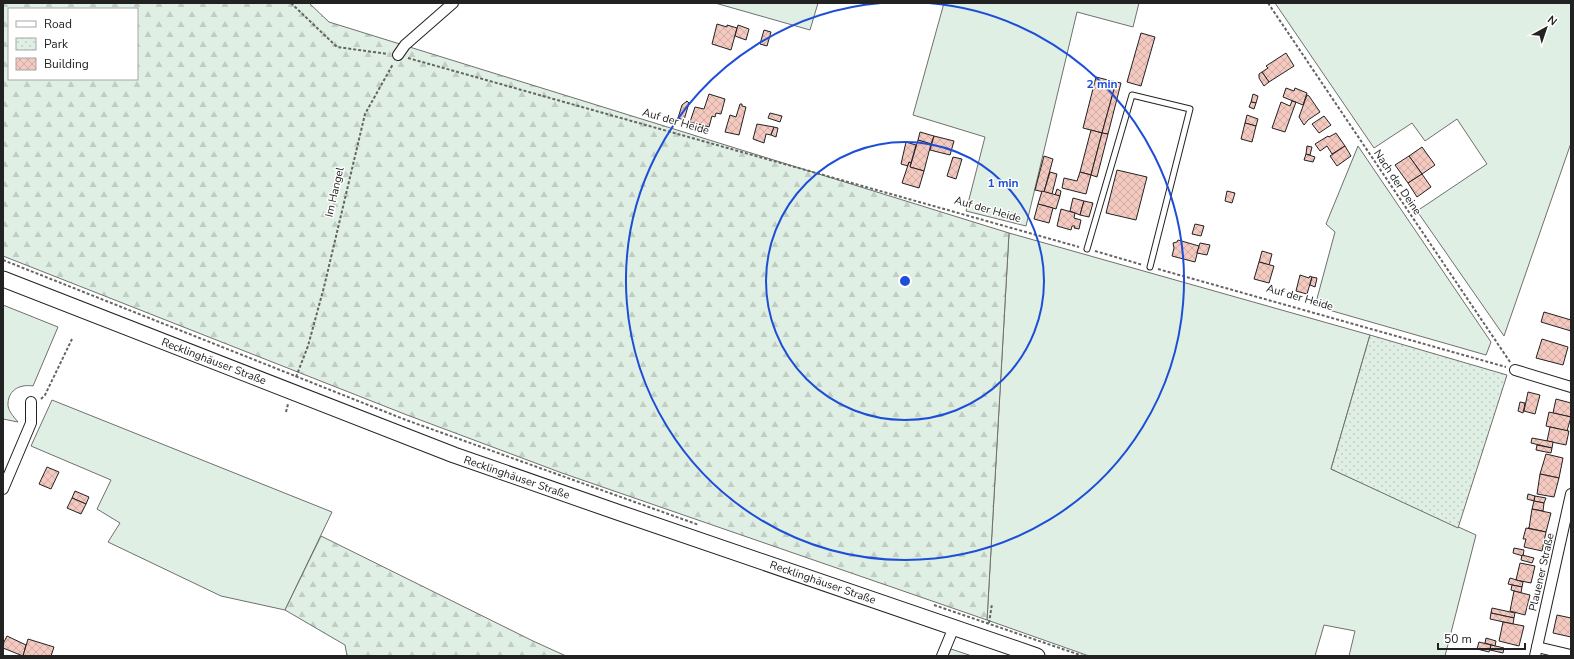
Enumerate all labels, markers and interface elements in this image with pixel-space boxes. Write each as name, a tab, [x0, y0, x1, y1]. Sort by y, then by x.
legend	[8, 8, 138, 80]
north arrow	[1526, 8, 1566, 48]
text: N	[1544, 12, 1560, 29]
text: Road	[44, 16, 72, 32]
text: Park	[44, 36, 69, 52]
text: Building	[44, 56, 89, 72]
text: 2 min	[1086, 76, 1118, 92]
street label: Auf der Heide	[641, 105, 711, 138]
street label: Nach der Deine	[1370, 147, 1425, 218]
street label: Im Hangel	[321, 165, 348, 219]
text: 1 min	[987, 175, 1019, 191]
street label: Auf der Heide	[953, 193, 1023, 226]
centre of rings	[898, 274, 912, 288]
street label: Auf der Heide	[1265, 281, 1335, 314]
street label: Recklinghäuser Straße	[159, 335, 269, 388]
street label: Recklinghäuser Straße	[462, 452, 572, 503]
street label: Plauener Straße	[1525, 531, 1558, 613]
street label: Recklinghäuser Straße	[768, 557, 878, 608]
scale bar	[1438, 625, 1525, 651]
text: 50 m	[1444, 631, 1472, 647]

